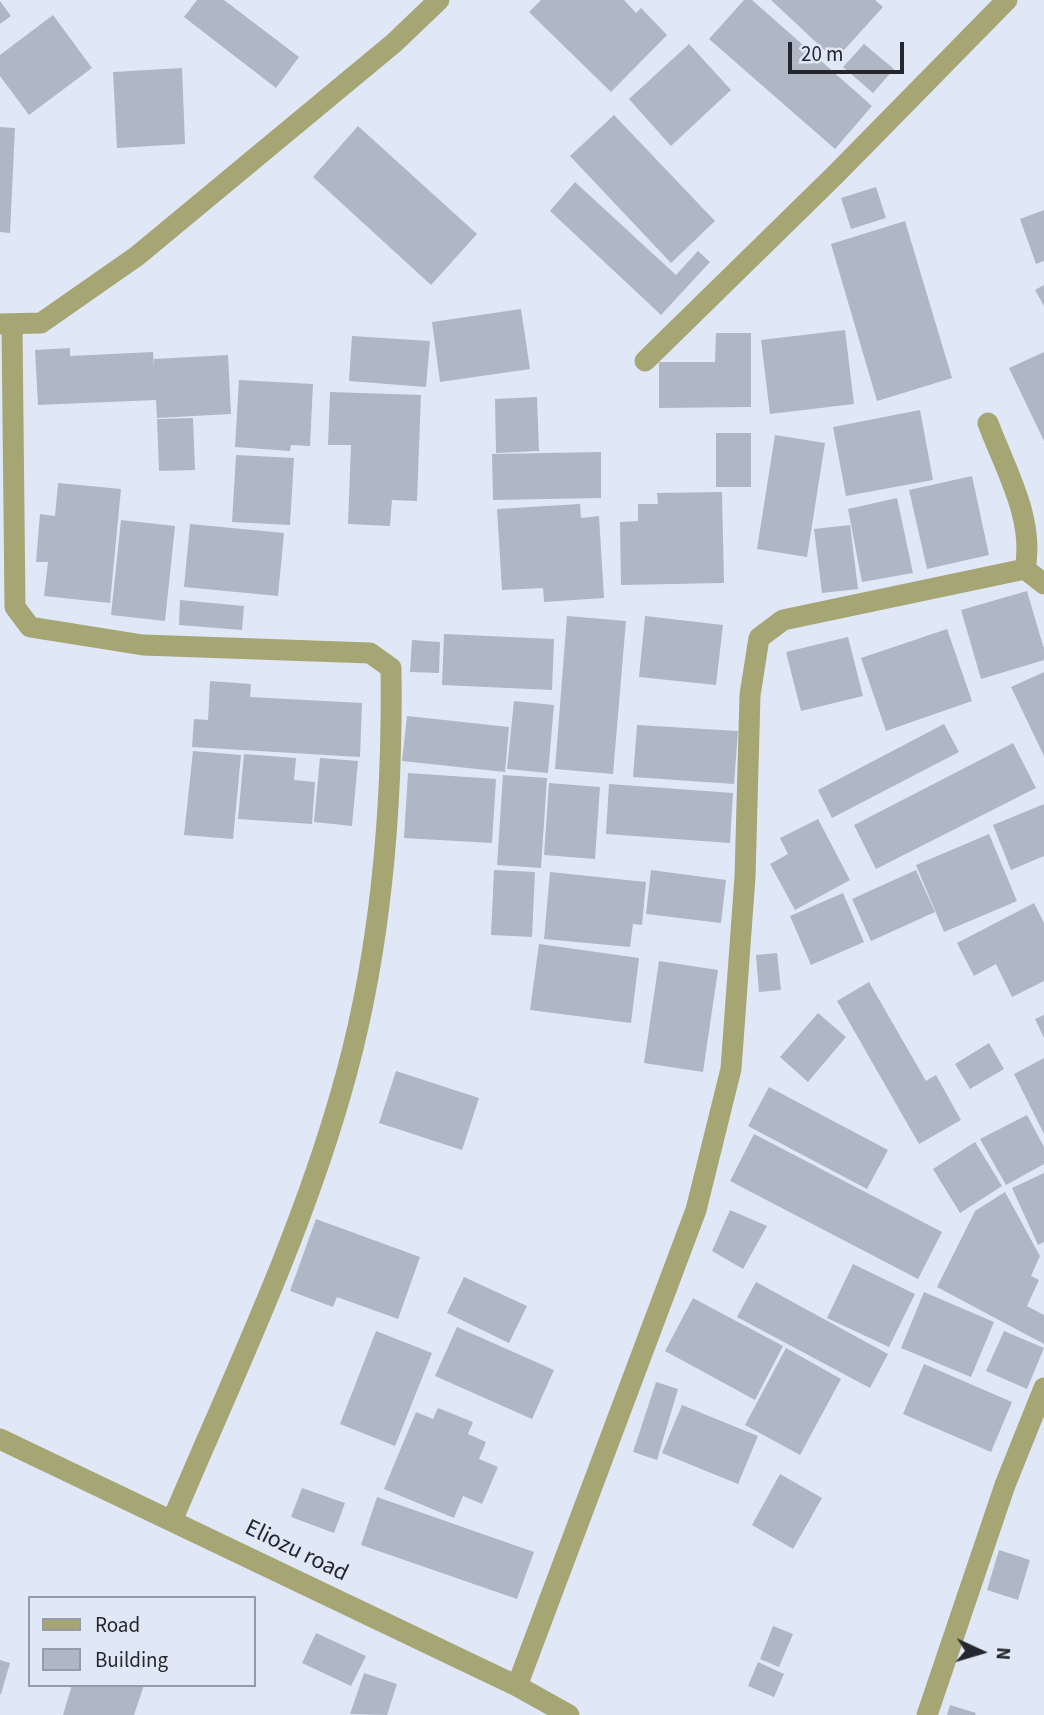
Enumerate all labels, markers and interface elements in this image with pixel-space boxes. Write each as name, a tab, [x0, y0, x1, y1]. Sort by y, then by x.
scale bar	[792, 28, 908, 72]
text: 20 m	[801, 39, 843, 69]
street label: Eliozu road	[240, 1515, 352, 1589]
legend	[28, 1596, 256, 1687]
text: Road	[95, 1610, 140, 1640]
north arrow	[946, 1617, 1016, 1687]
text: Building	[95, 1645, 168, 1675]
text: N	[989, 1646, 1016, 1661]

